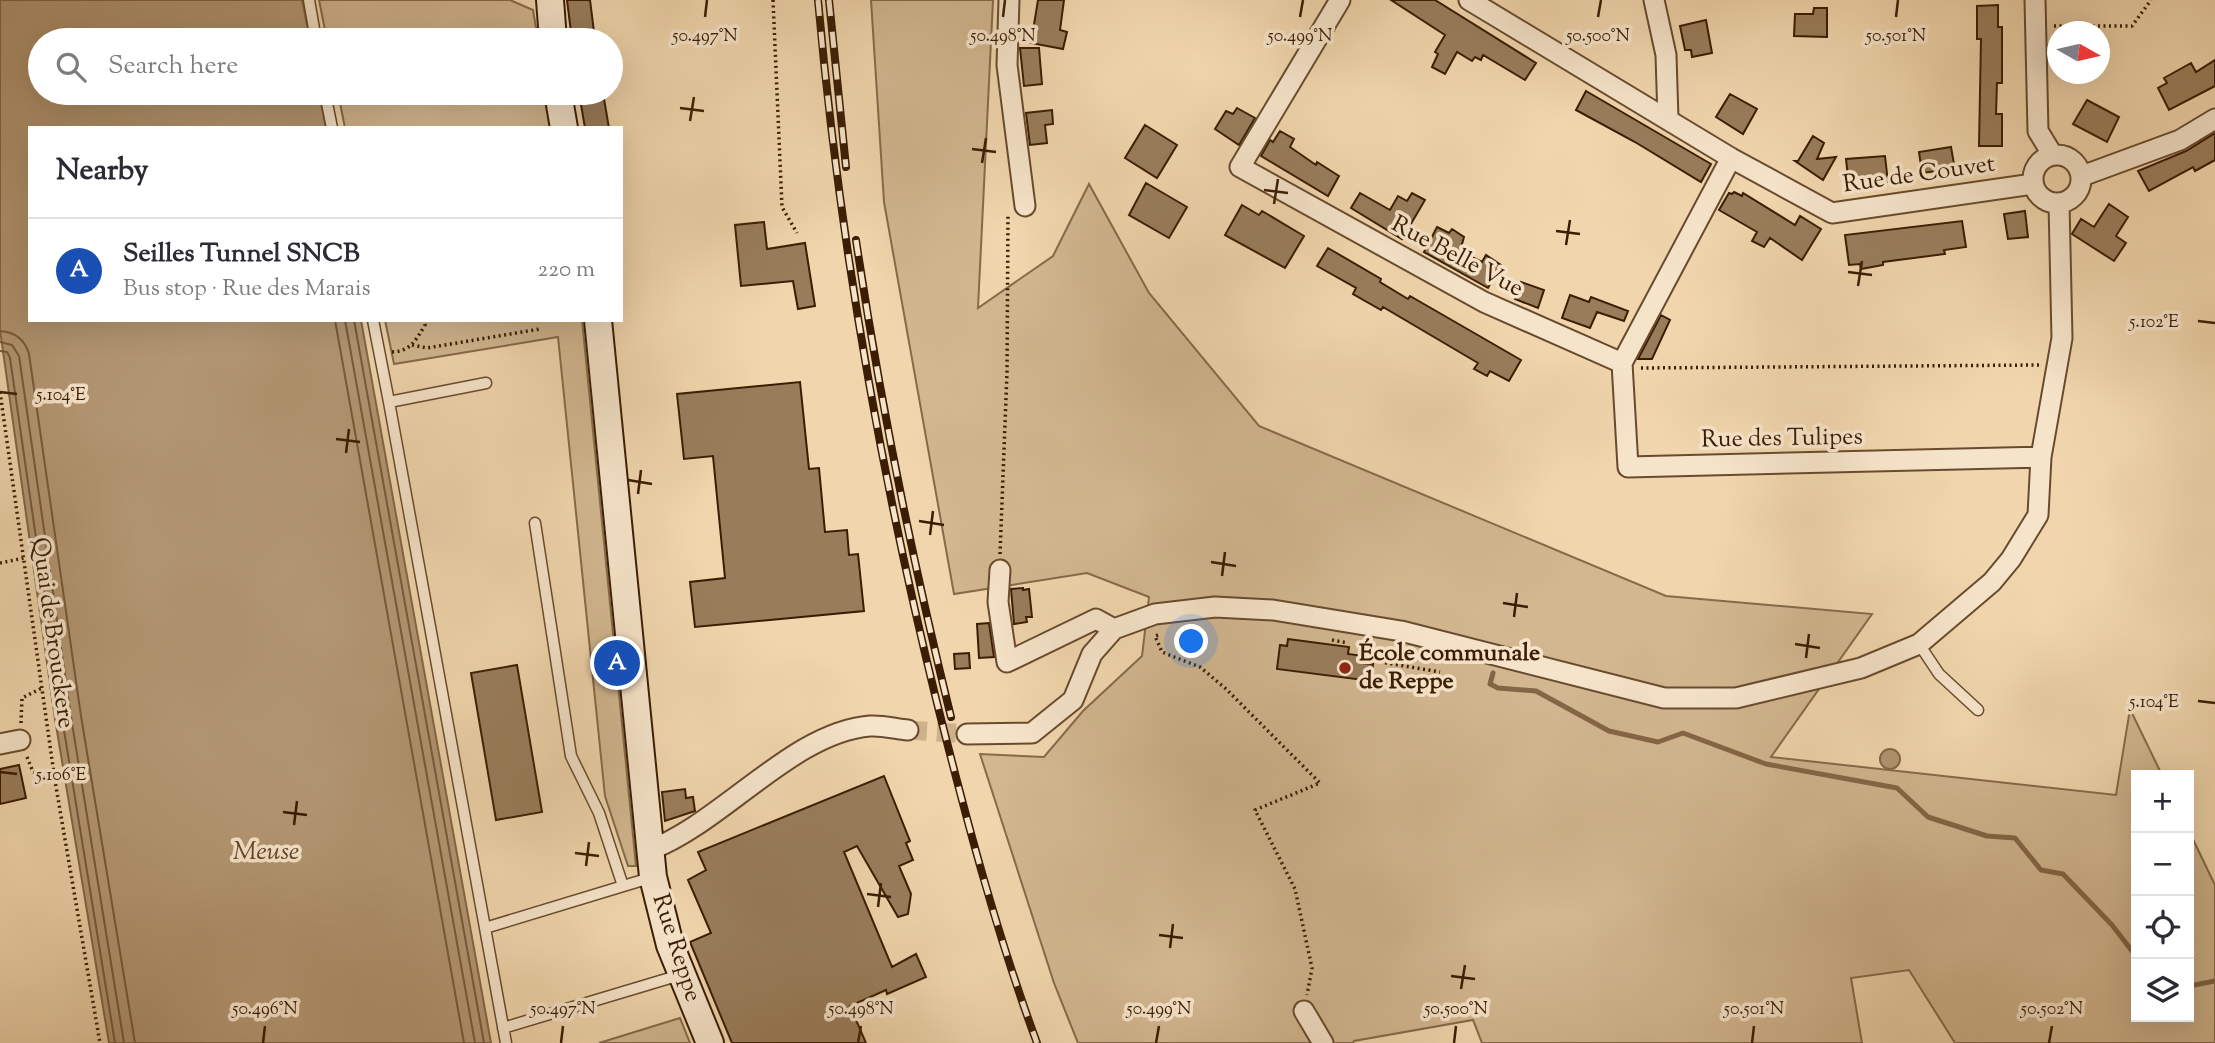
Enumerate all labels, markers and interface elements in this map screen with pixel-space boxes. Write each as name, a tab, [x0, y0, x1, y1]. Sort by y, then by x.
north arrow	[2047, 21, 2110, 84]
text: 50.497°N	[671, 24, 738, 50]
text: 50.498°N	[969, 24, 1036, 50]
text: 50.499°N	[1267, 24, 1332, 50]
text: 50.500°N	[1565, 24, 1630, 50]
text: 50.501°N	[1865, 24, 1926, 50]
search box	[28, 28, 623, 105]
icon: search	[52, 48, 90, 86]
text: Search here	[108, 48, 238, 85]
street label: Rue de Couvet	[1841, 148, 1997, 202]
text: Nearby	[56, 150, 148, 193]
street label: Rue Belle Vue	[1385, 208, 1529, 306]
text: Seilles Tunnel SNCB	[123, 236, 360, 273]
text: A	[70, 254, 88, 287]
text: 220 m	[537, 254, 595, 287]
text: Bus stop · Rue des Marais	[123, 273, 371, 306]
text: 5.102°E	[2128, 310, 2179, 336]
text: 5.104°E	[35, 383, 86, 409]
street label: Rue des Tulipes	[1701, 421, 1863, 457]
street label: Quai de Brouckere	[22, 535, 82, 731]
your location	[1174, 624, 1208, 658]
pin: A	[594, 637, 640, 689]
place label: École communale de Reppe	[1359, 637, 1540, 699]
marker: École communale de Reppe	[1337, 660, 1353, 676]
text: 5.104°E	[2128, 690, 2179, 716]
text: 5.106°E	[35, 763, 86, 789]
map controls	[2131, 770, 2194, 1022]
button: +	[2131, 770, 2194, 833]
button: −	[2131, 833, 2194, 896]
water label: Meuse	[233, 834, 299, 871]
street label: Rue Reppe	[643, 890, 709, 1006]
button: locate	[2131, 896, 2194, 959]
button: layers	[2131, 959, 2194, 1022]
text: 50.496°N	[231, 997, 298, 1023]
text: 50.497°N	[529, 997, 596, 1023]
text: 50.498°N	[827, 997, 894, 1023]
text: 50.499°N	[1126, 997, 1191, 1023]
text: 50.500°N	[1423, 997, 1488, 1023]
text: 50.501°N	[1723, 997, 1784, 1023]
text: 50.502°N	[2020, 997, 2083, 1023]

